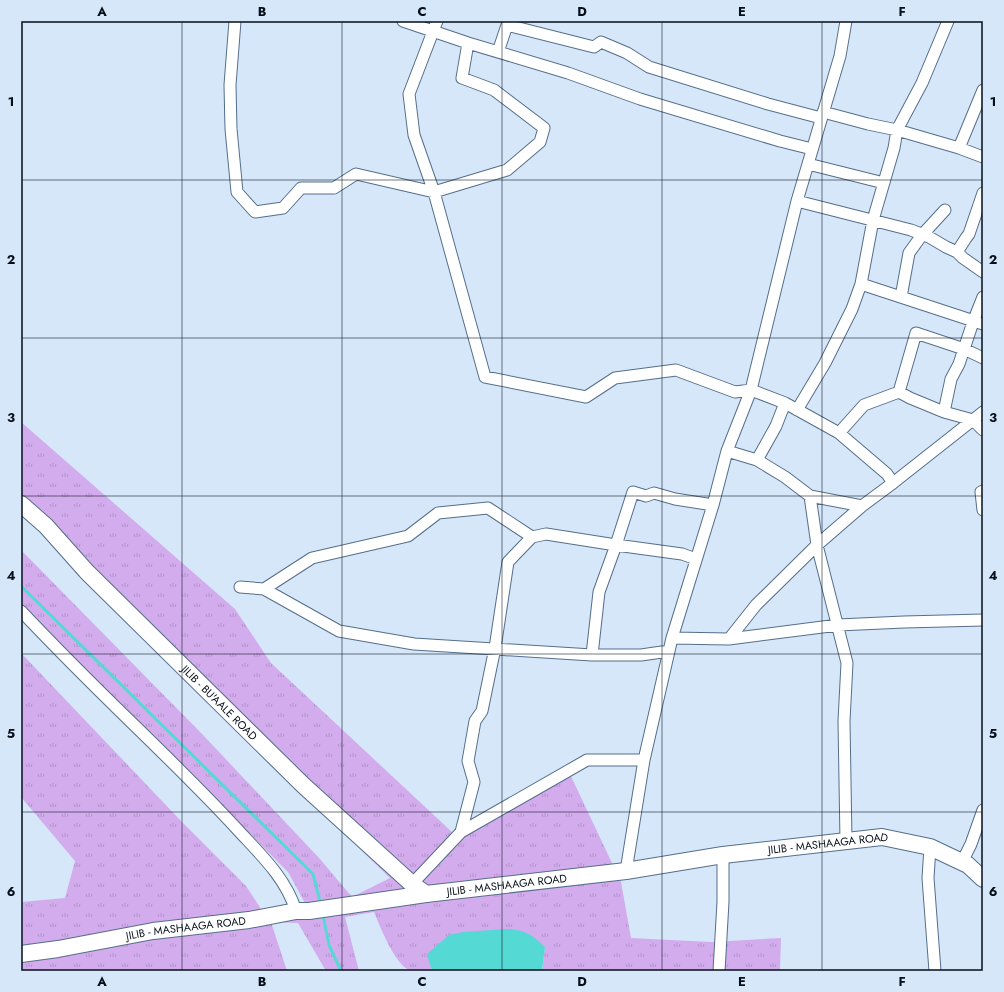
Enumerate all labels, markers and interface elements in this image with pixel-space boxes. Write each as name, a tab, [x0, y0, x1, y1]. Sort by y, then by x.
text: A	[96, 2, 107, 21]
text: B	[258, 2, 267, 21]
text: C	[417, 2, 427, 21]
text: D	[577, 2, 587, 21]
text: E	[738, 2, 746, 21]
text: F	[898, 2, 906, 21]
text: 1	[8, 92, 14, 111]
text: 1	[990, 92, 996, 111]
text: 2	[7, 250, 15, 269]
text: 2	[989, 250, 997, 269]
text: 3	[7, 408, 15, 427]
text: 3	[989, 408, 997, 427]
text: 4	[6, 566, 16, 585]
text: 4	[988, 566, 998, 585]
street label: JILIB - BU'AALE ROAD	[176, 660, 261, 744]
text: 5	[7, 724, 15, 743]
text: 5	[989, 724, 997, 743]
street label: JILIB - MASHAAGA ROAD	[765, 829, 890, 858]
street label: JILIB - MASHAAGA ROAD	[444, 870, 568, 900]
text: 6	[7, 882, 16, 901]
text: 6	[989, 882, 998, 901]
street label: JILIB - MASHAAGA ROAD	[123, 912, 247, 944]
text: A	[96, 972, 107, 991]
text: B	[258, 972, 267, 991]
text: C	[417, 972, 427, 991]
text: D	[577, 972, 587, 991]
text: E	[738, 972, 746, 991]
text: F	[898, 972, 906, 991]

